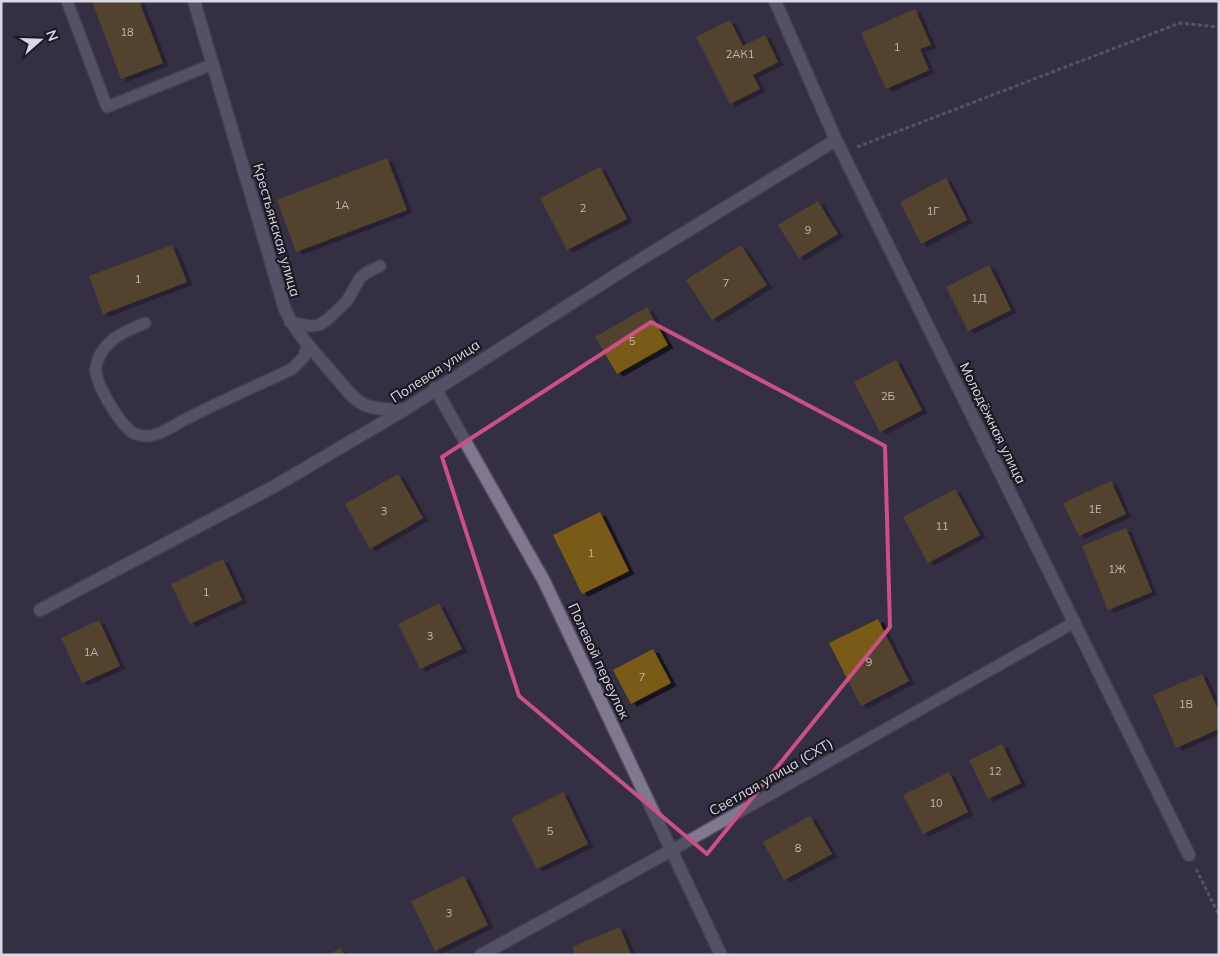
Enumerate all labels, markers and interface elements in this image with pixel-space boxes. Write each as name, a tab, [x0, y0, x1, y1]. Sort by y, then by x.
north arrow	[15, 15, 65, 65]
house number: 18	[120, 25, 134, 39]
text: N	[42, 28, 62, 44]
house number: 1	[894, 40, 900, 54]
house number: 2АК1	[726, 47, 754, 61]
street label: Крестьянская улица	[249, 161, 305, 299]
house number: 1А	[335, 198, 349, 212]
house number: 2	[580, 201, 587, 215]
house number: 1Г	[927, 204, 939, 218]
house number: 9	[805, 223, 811, 237]
house number: 1	[135, 272, 141, 286]
house number: 7	[723, 276, 729, 290]
house number: 1Д	[971, 291, 987, 305]
house number: 5	[629, 334, 636, 348]
street label: Полевая улица	[387, 335, 483, 407]
street label: Молодёжная улица	[956, 359, 1030, 487]
house number: 2Б	[881, 389, 895, 403]
house number: 1Е	[1088, 502, 1102, 516]
house number: 3	[381, 504, 387, 518]
house number: 11	[935, 519, 949, 533]
house number: 1	[588, 546, 594, 560]
house number: 1Ж	[1108, 562, 1126, 576]
house number: 1	[203, 585, 209, 599]
street label: Полевой переулок	[564, 600, 634, 722]
house number: 3	[427, 629, 433, 643]
house number: 1А	[84, 645, 98, 659]
house number: 9	[866, 655, 872, 669]
house number: 7	[639, 670, 645, 684]
house number: 1В	[1179, 697, 1193, 711]
street label: Светлая улица (СХТ)	[706, 734, 836, 820]
house number: 12	[988, 764, 1002, 778]
house number: 10	[929, 796, 943, 810]
house number: 5	[547, 824, 554, 838]
house number: 8	[795, 841, 802, 855]
house number: 3	[446, 906, 452, 920]

